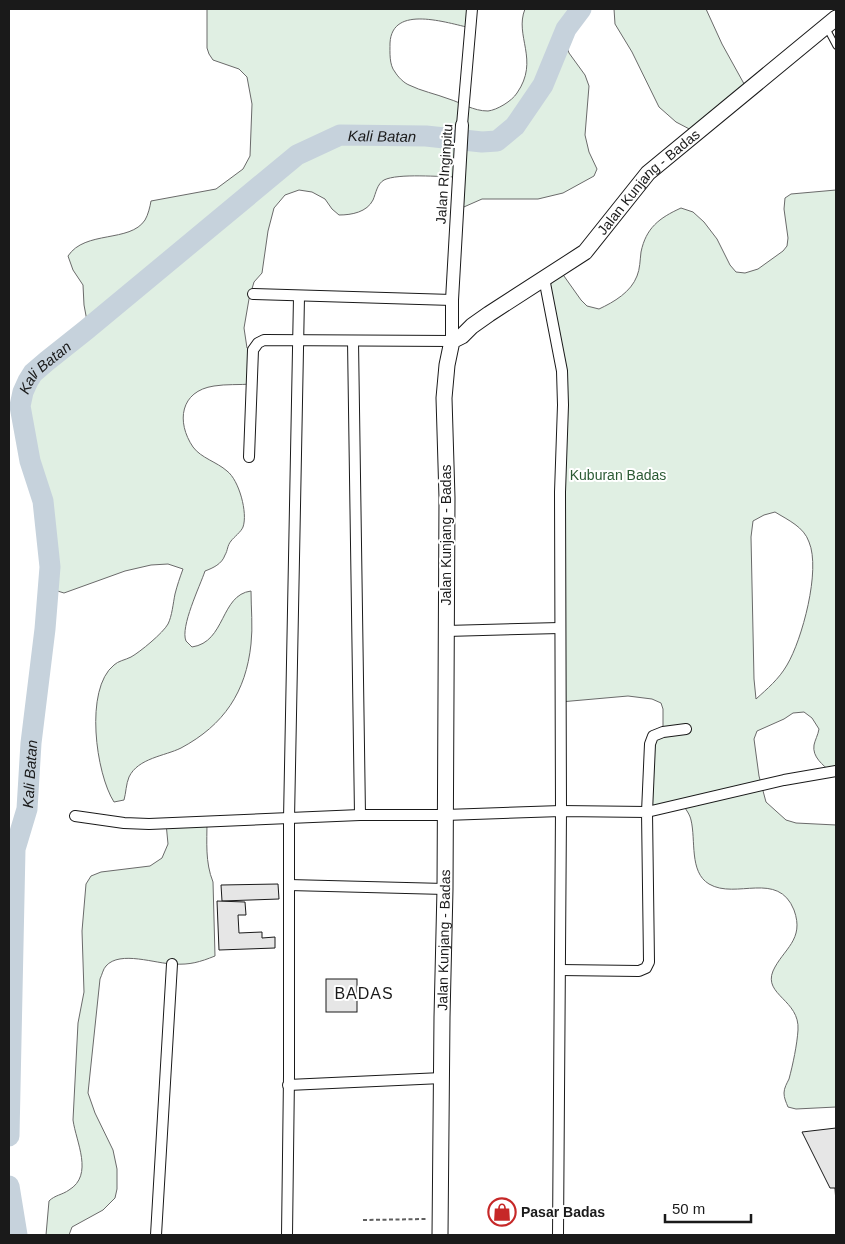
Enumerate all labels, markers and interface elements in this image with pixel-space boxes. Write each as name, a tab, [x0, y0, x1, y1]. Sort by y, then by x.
street label: Jalan RInginpitu	[433, 123, 455, 225]
street label: Jalan Kunjang - Badas	[594, 126, 703, 238]
water label: Kali Batan	[348, 127, 416, 144]
water label: Kali Batan	[15, 337, 74, 396]
street label: Jalan Kunjang - Badas	[438, 465, 454, 605]
park label: Kuburan Badas	[570, 467, 666, 483]
water label: Kali Batan	[19, 739, 40, 809]
street label: Jalan Kunjang - Badas	[434, 869, 453, 1011]
district label: BADAS	[334, 985, 394, 1002]
scale bar	[665, 1192, 751, 1224]
shop icon: Pasar Badas	[487, 1197, 517, 1227]
text: 50 m	[672, 1200, 705, 1217]
place label: Pasar Badas	[521, 1204, 605, 1220]

